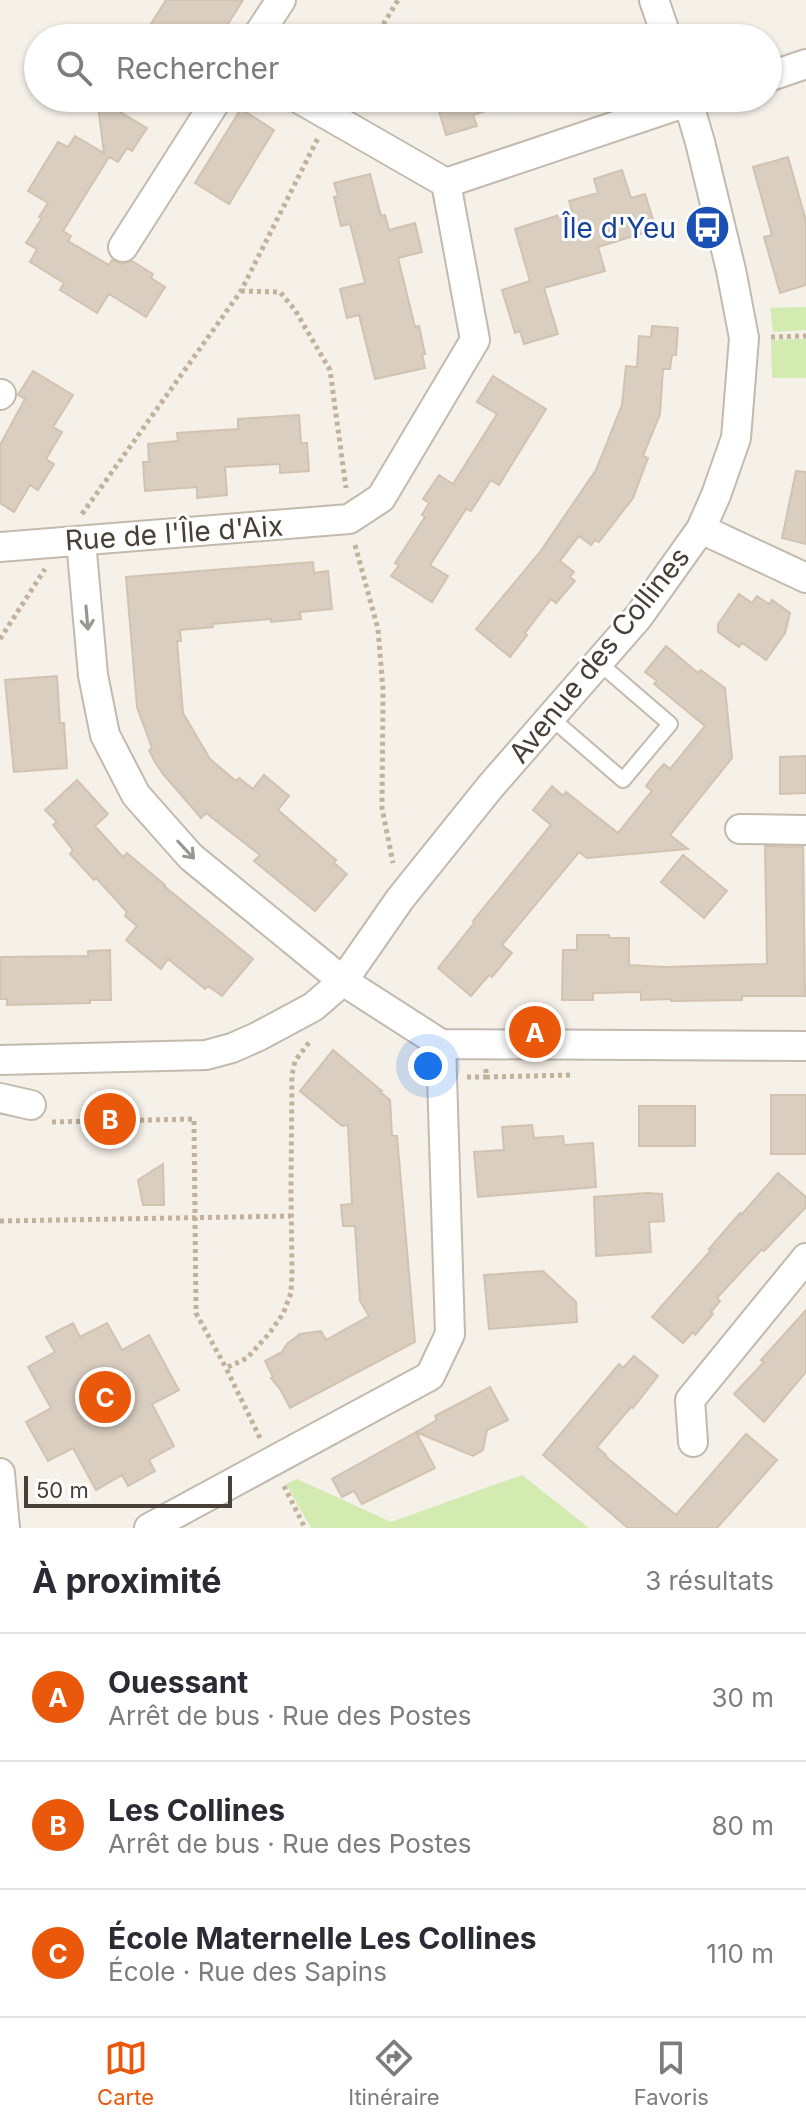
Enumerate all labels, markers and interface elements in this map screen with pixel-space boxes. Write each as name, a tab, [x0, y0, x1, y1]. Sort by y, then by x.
search box	[24, 24, 782, 112]
icon: search	[52, 46, 96, 90]
text: Rechercher	[116, 50, 279, 86]
bus stop icon: Île d'Yeu	[683, 204, 731, 252]
place label: Île d'Yeu	[561, 211, 676, 245]
street label: Rue de l'Île d'Aix	[64, 508, 284, 558]
street label: Avenue des Collines	[502, 540, 696, 770]
one-way arrow	[80, 604, 95, 631]
one-way arrow	[176, 840, 195, 860]
pin: A	[509, 1002, 561, 1062]
your location	[408, 1046, 448, 1086]
pin: B	[84, 1089, 136, 1149]
pin: C	[79, 1367, 131, 1427]
scale bar	[24, 1472, 232, 1508]
text: 50 m	[36, 1477, 89, 1503]
text: À proximité	[32, 1560, 222, 1601]
text: 3 résultats	[645, 1565, 774, 1596]
text: Ouessant	[108, 1664, 248, 1700]
text: A	[48, 1682, 68, 1713]
text: 30 m	[711, 1682, 774, 1713]
text: Arrêt de bus · Rue des Postes	[108, 1700, 472, 1731]
text: Les Collines	[108, 1792, 285, 1828]
text: B	[49, 1810, 67, 1841]
text: 80 m	[711, 1810, 774, 1841]
text: Arrêt de bus · Rue des Postes	[108, 1828, 472, 1859]
text: École Maternelle Les Collines	[108, 1920, 537, 1956]
text: C	[48, 1938, 68, 1969]
text: 110 m	[706, 1938, 774, 1969]
text: École · Rue des Sapins	[108, 1956, 387, 1987]
tab: Carte	[97, 2036, 154, 2110]
tab: Itinéraire	[348, 2036, 439, 2110]
tab: Favoris	[634, 2036, 709, 2110]

